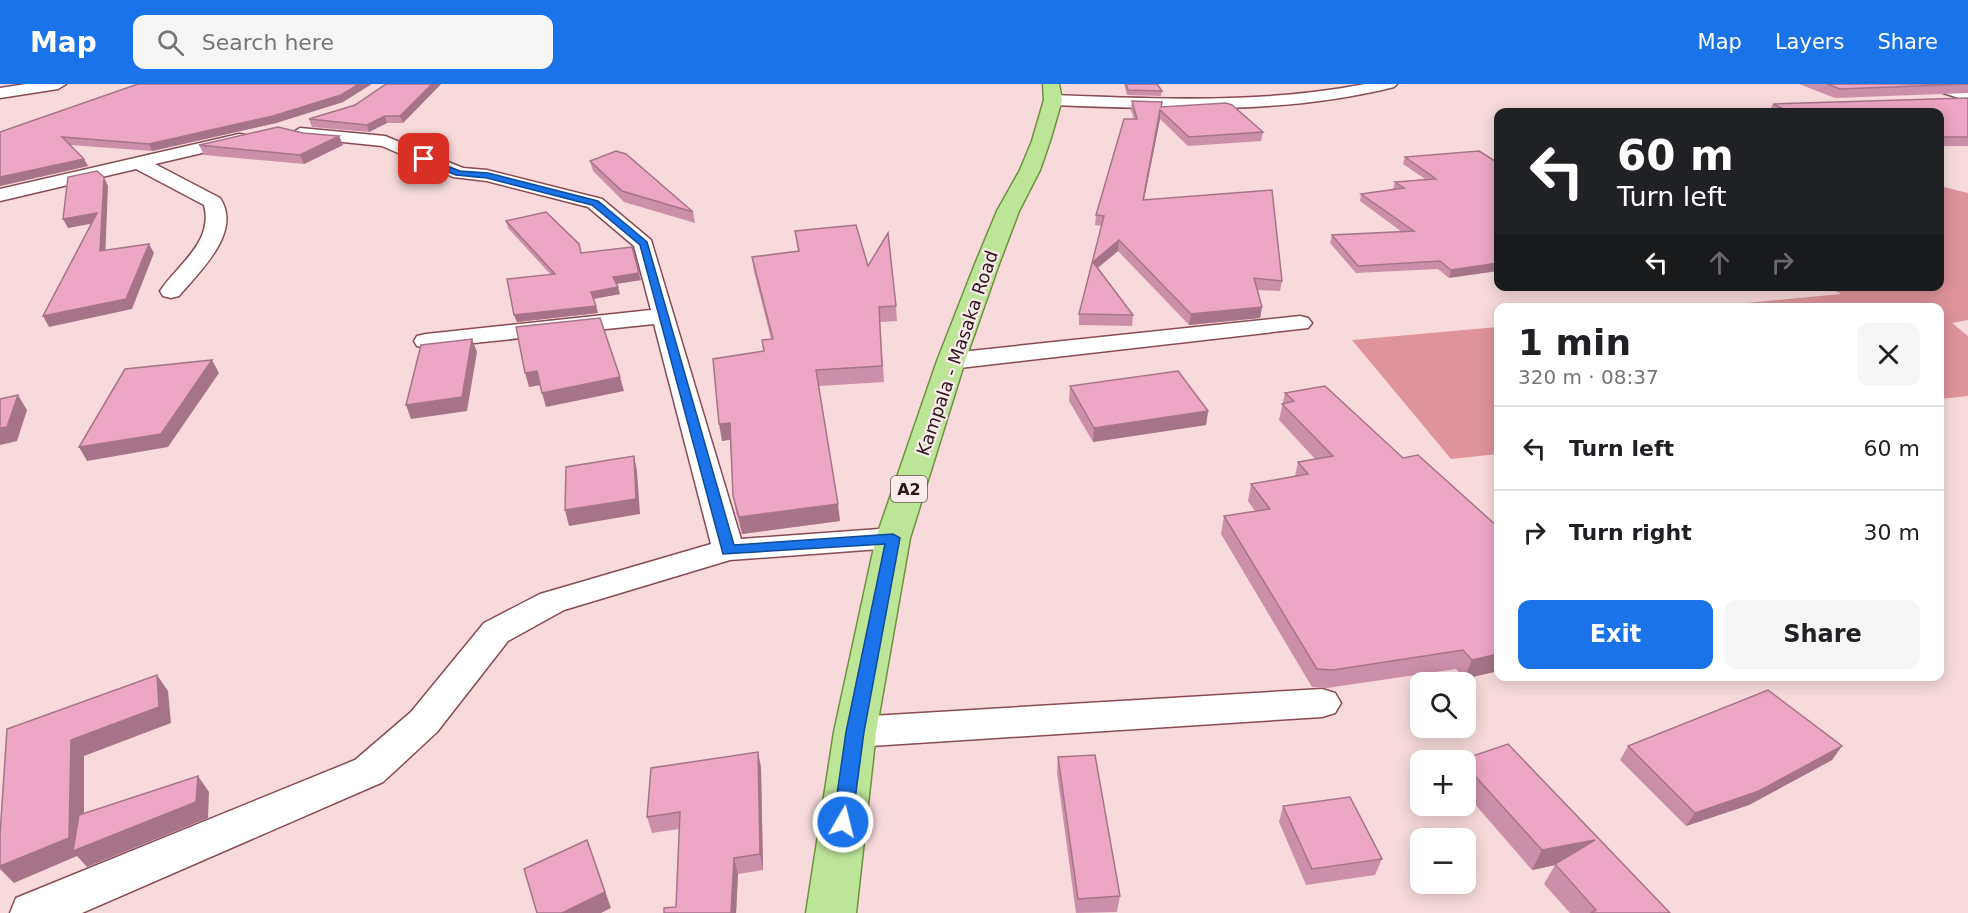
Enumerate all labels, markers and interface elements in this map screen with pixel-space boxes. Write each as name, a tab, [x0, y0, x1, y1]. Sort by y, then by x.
search box	[133, 15, 553, 69]
text: Map	[30, 26, 97, 59]
icon: search	[154, 26, 187, 59]
text: Search here	[202, 30, 334, 55]
text: Map	[1698, 30, 1742, 54]
text: Layers	[1775, 30, 1844, 54]
text: Share	[1877, 30, 1938, 54]
text: 60 m	[1617, 131, 1734, 180]
icon: left	[1518, 132, 1596, 210]
pin	[398, 133, 449, 184]
icon: arrive	[407, 142, 440, 175]
text: Turn left	[1617, 181, 1727, 212]
icon: left	[1640, 246, 1673, 279]
icon: ahead	[1703, 246, 1736, 279]
icon: right	[1766, 246, 1799, 279]
street label: Kampala - Masaka Road	[912, 248, 1002, 458]
text: 1 min	[1518, 322, 1631, 363]
button: close	[1857, 323, 1920, 386]
text: 320 m · 08:37	[1518, 365, 1659, 389]
icon: left	[1518, 432, 1551, 465]
text: Turn left	[1569, 436, 1674, 461]
text: 60 m	[1864, 436, 1920, 461]
road number: A2	[891, 476, 927, 502]
icon: right	[1518, 516, 1551, 549]
text: Turn right	[1569, 520, 1692, 545]
text: 30 m	[1864, 520, 1920, 545]
button: Exit	[1518, 600, 1713, 669]
button: Share	[1725, 600, 1920, 669]
map controls	[1410, 672, 1476, 894]
button: search	[1410, 672, 1476, 738]
button: +	[1410, 750, 1476, 816]
position arrow	[811, 790, 875, 854]
button: −	[1410, 828, 1476, 894]

